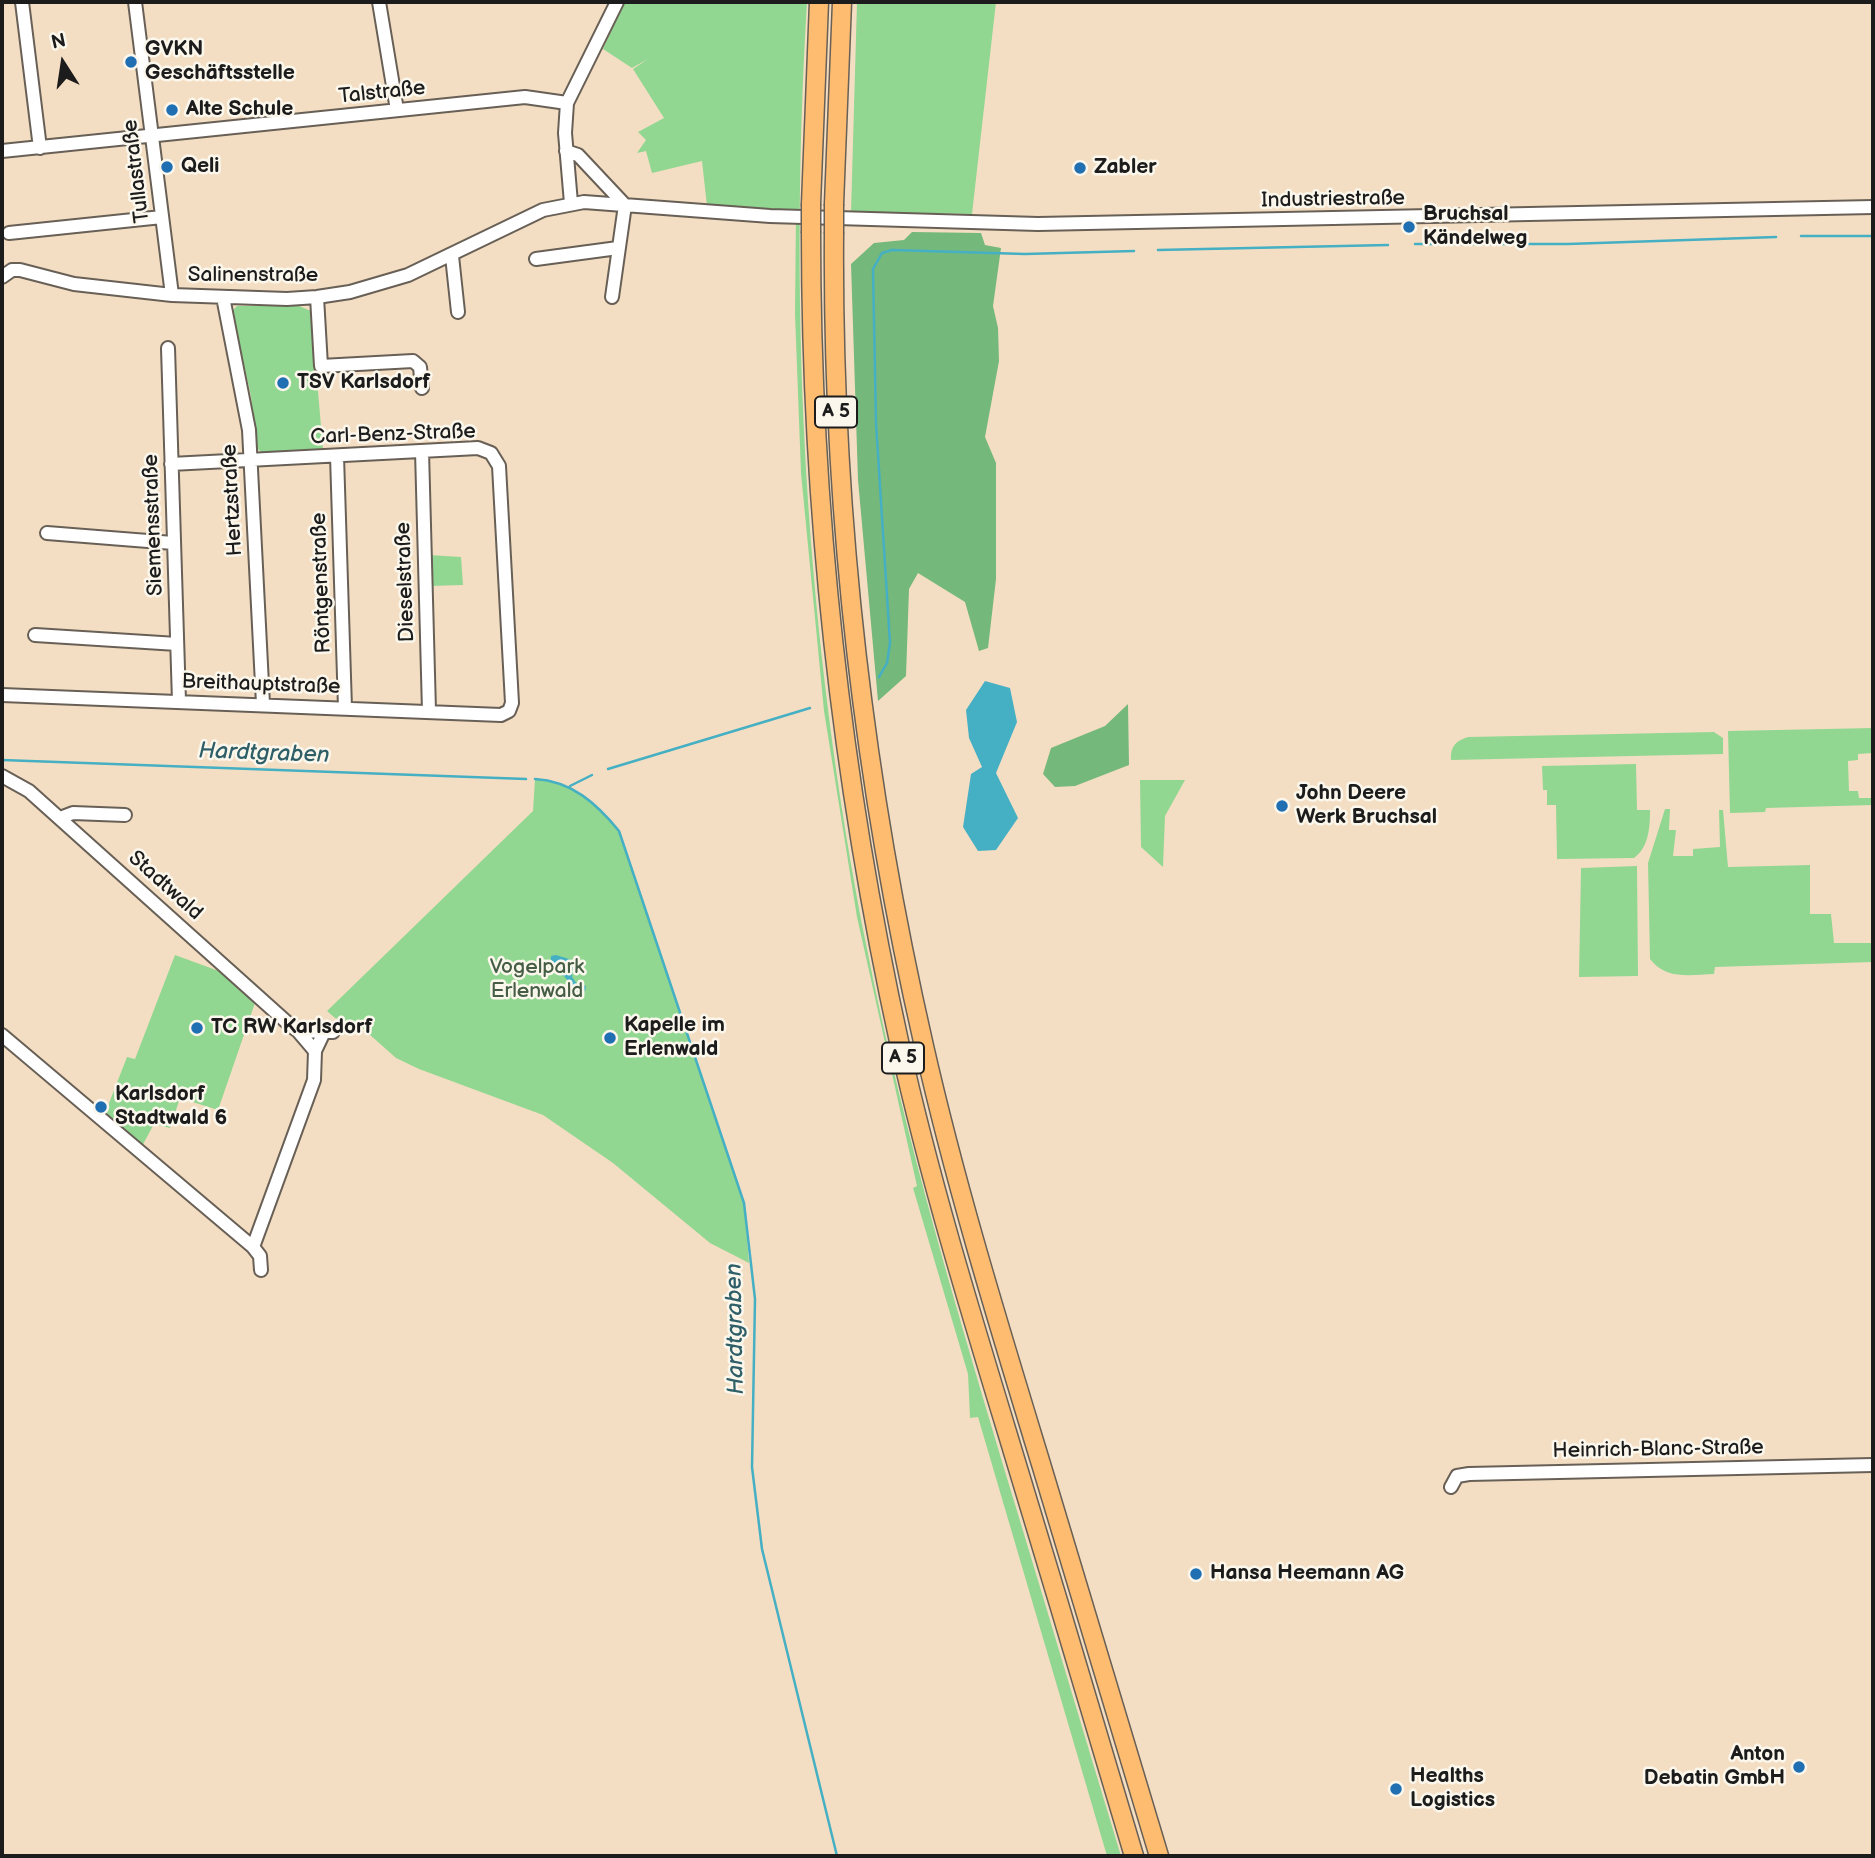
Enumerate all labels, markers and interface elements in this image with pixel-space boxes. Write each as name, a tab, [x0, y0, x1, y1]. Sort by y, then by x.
north arrow	[28, 28, 98, 98]
text: N	[49, 29, 68, 55]
place label: GVKN Geschäftsstelle	[145, 37, 295, 87]
marker: GVKN Geschäftsstelle	[123, 54, 139, 70]
street label: Talstraße	[337, 76, 427, 110]
place label: Alte Schule	[186, 97, 293, 123]
marker: Alte Schule	[164, 102, 180, 118]
street label: Tullastraße	[118, 118, 156, 224]
place label: Qeli	[181, 154, 219, 180]
place label: Zabler	[1094, 155, 1157, 181]
marker: Qeli	[159, 159, 175, 175]
marker: Zabler	[1072, 160, 1088, 176]
street label: Industriestraße	[1261, 186, 1405, 214]
place label: Bruchsal Kändelweg	[1423, 202, 1527, 252]
marker: Bruchsal Kändelweg	[1401, 219, 1417, 235]
street label: Salinenstraße	[188, 263, 318, 289]
place label: TSV Karlsdorf	[297, 370, 430, 396]
marker: TSV Karlsdorf	[275, 375, 291, 391]
road number: A 5	[815, 396, 857, 428]
street label: Carl-Benz-Straße	[310, 420, 476, 450]
street label: Hertzstraße	[217, 443, 249, 557]
street label: Siemensstraße	[139, 454, 169, 596]
street label: Röntgenstraße	[307, 512, 337, 654]
street label: Dieselstraße	[391, 521, 421, 643]
street label: Breithauptstraße	[181, 670, 341, 700]
water label: Hardtgraben	[198, 738, 330, 770]
place label: John Deere Werk Bruchsal	[1296, 781, 1437, 831]
marker: John Deere Werk Bruchsal	[1274, 798, 1290, 814]
street label: Stadtwald	[123, 846, 207, 926]
park label: Vogelpark Erlenwald	[490, 955, 584, 1005]
place label: Kapelle im Erlenwald	[624, 1013, 725, 1063]
place label: TC RW Karlsdorf	[211, 1015, 372, 1041]
marker: TC RW Karlsdorf	[189, 1020, 205, 1036]
marker: Kapelle im Erlenwald	[602, 1030, 618, 1046]
road number: A 5	[882, 1042, 924, 1074]
place label: Karlsdorf Stadtwald 6	[115, 1082, 227, 1132]
marker: Karlsdorf Stadtwald 6	[93, 1099, 109, 1115]
water label: Hardtgraben	[721, 1263, 751, 1395]
street label: Heinrich-Blanc-Straße	[1552, 1436, 1764, 1464]
place label: Hansa Heemann AG	[1210, 1561, 1404, 1587]
marker: Hansa Heemann AG	[1188, 1566, 1204, 1582]
place label: Anton Debatin GmbH	[1644, 1742, 1785, 1792]
marker: Anton Debatin GmbH	[1791, 1759, 1807, 1775]
place label: Healths Logistics	[1410, 1764, 1495, 1814]
marker: Healths Logistics	[1388, 1781, 1404, 1797]

